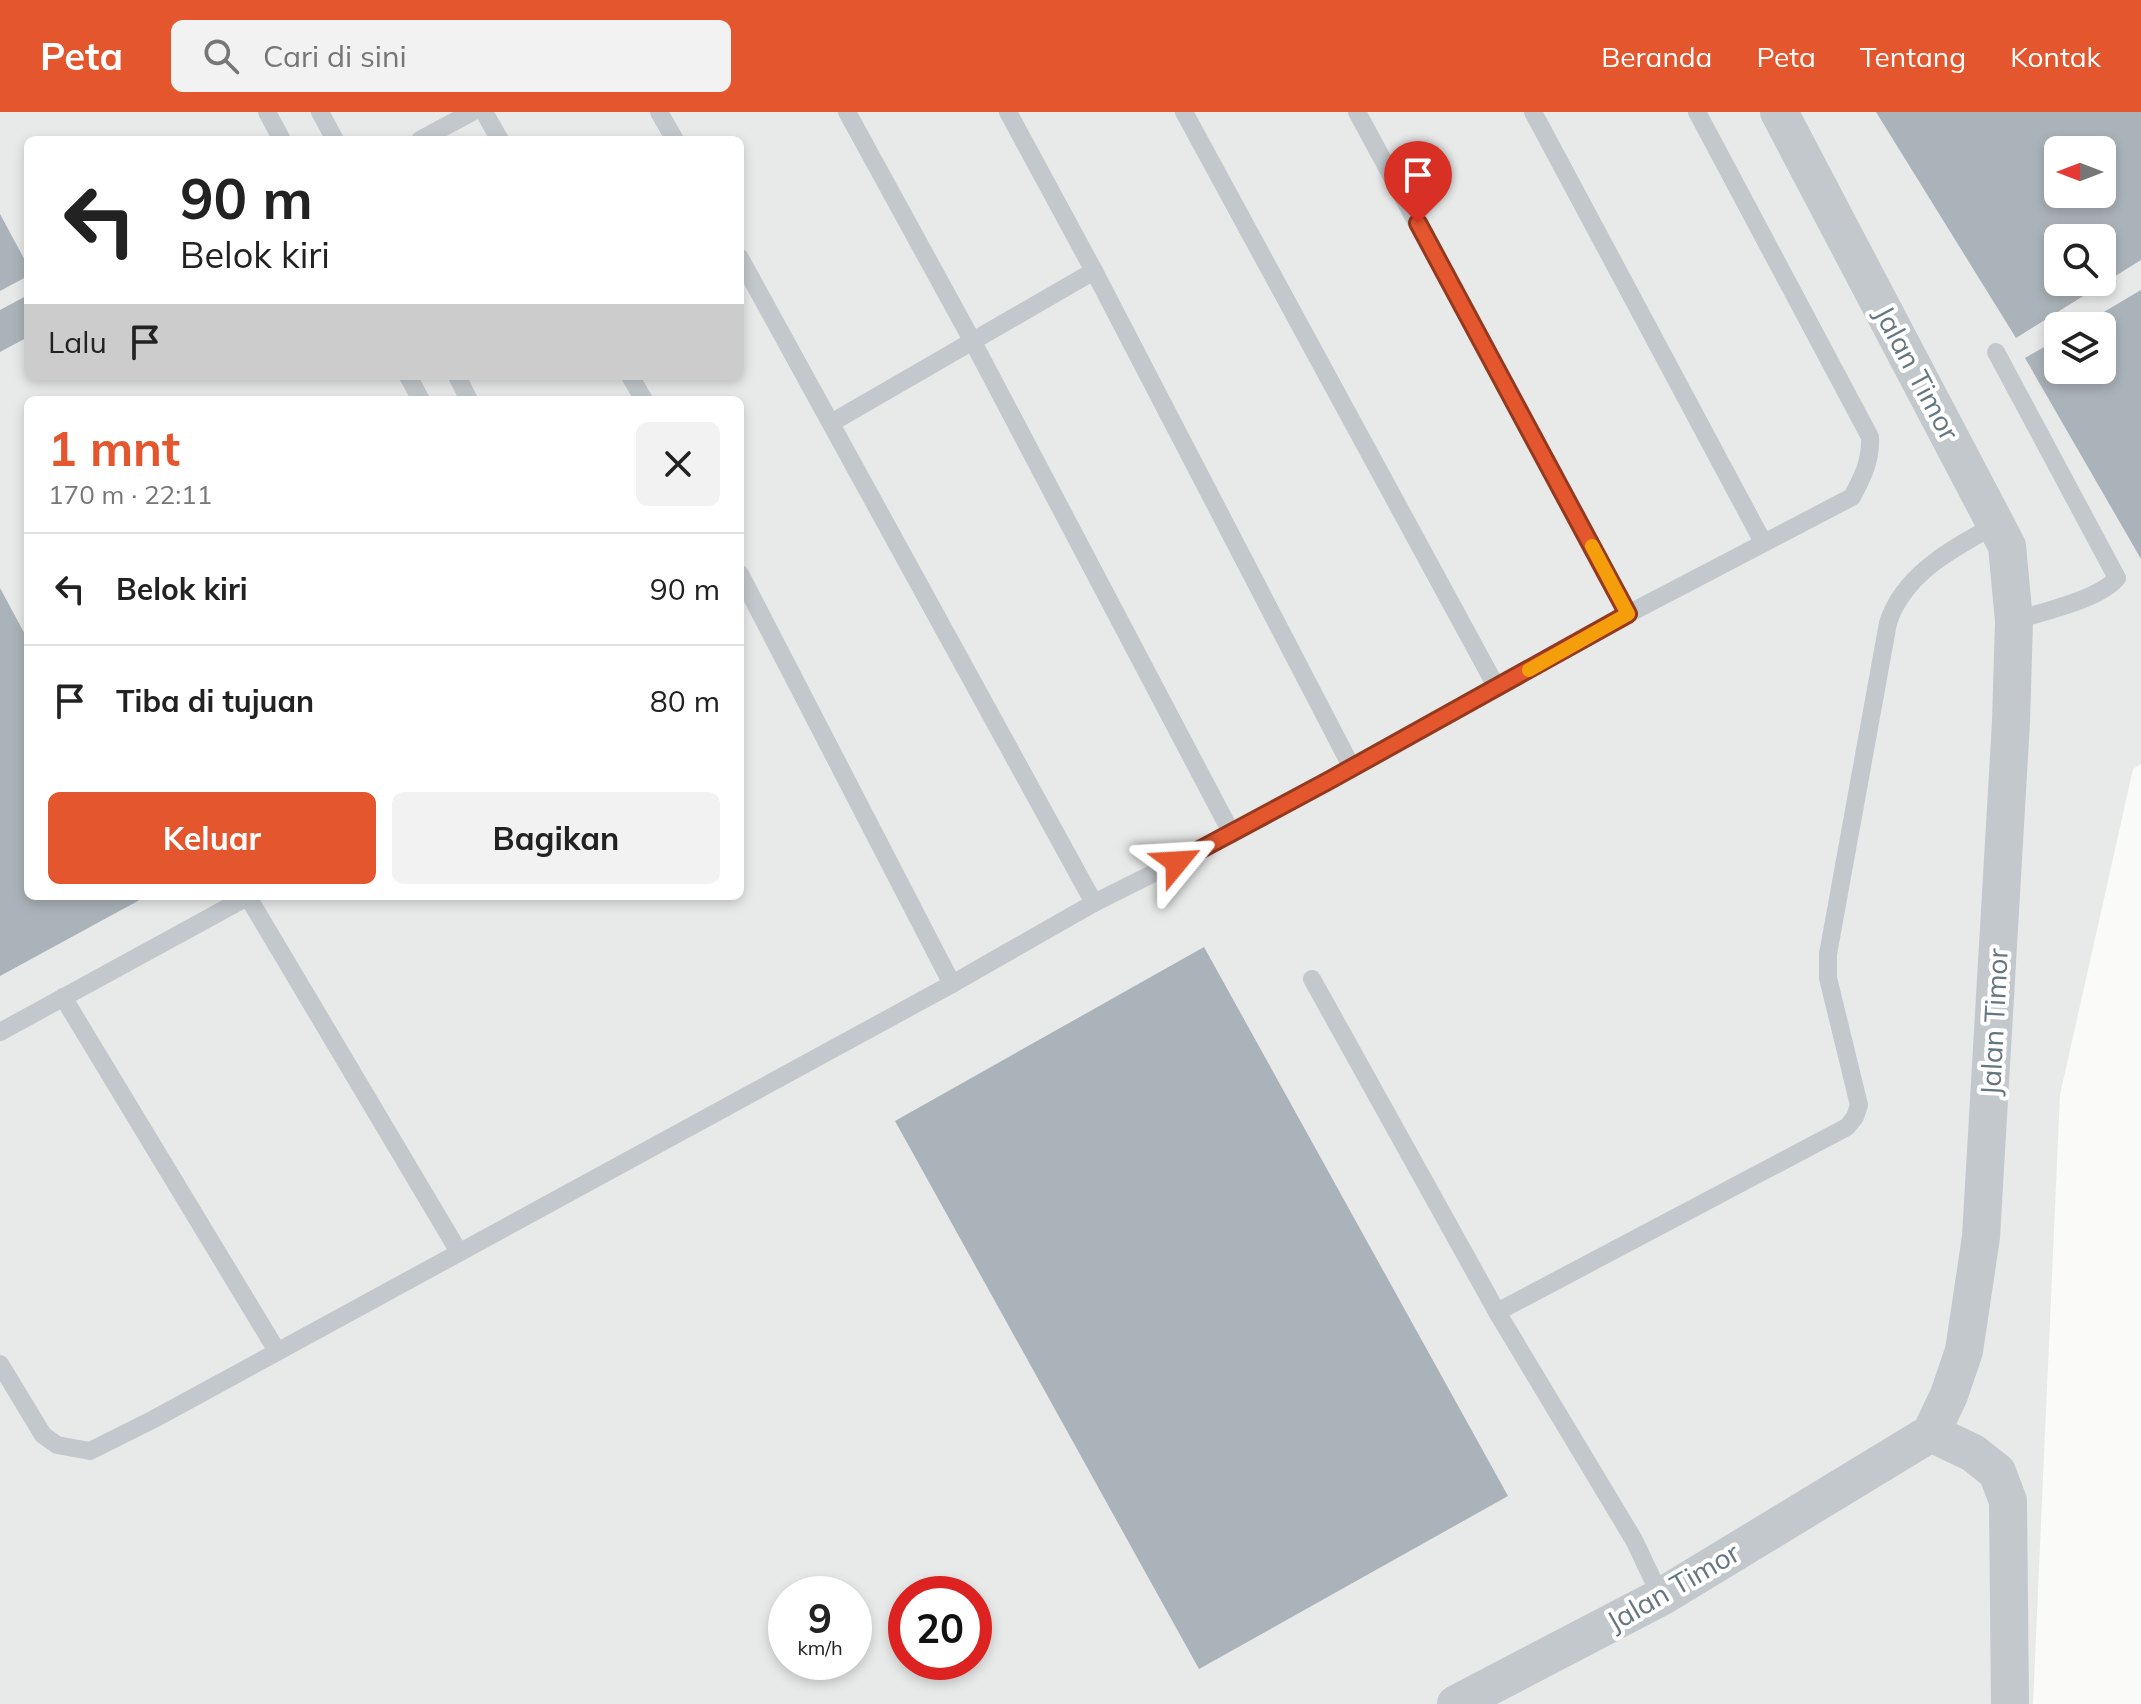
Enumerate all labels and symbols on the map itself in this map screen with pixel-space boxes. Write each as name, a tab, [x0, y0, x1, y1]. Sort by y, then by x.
north arrow	[2044, 136, 2116, 208]
pin	[1384, 141, 1452, 223]
street label: Jalan Timor	[1867, 299, 1968, 447]
position arrow	[1135, 820, 1219, 904]
street label: Jalan Timor	[1972, 947, 2015, 1097]
street label: Jalan Timor	[1600, 1534, 1746, 1639]
speed limit sign: 20	[888, 1576, 992, 1680]

